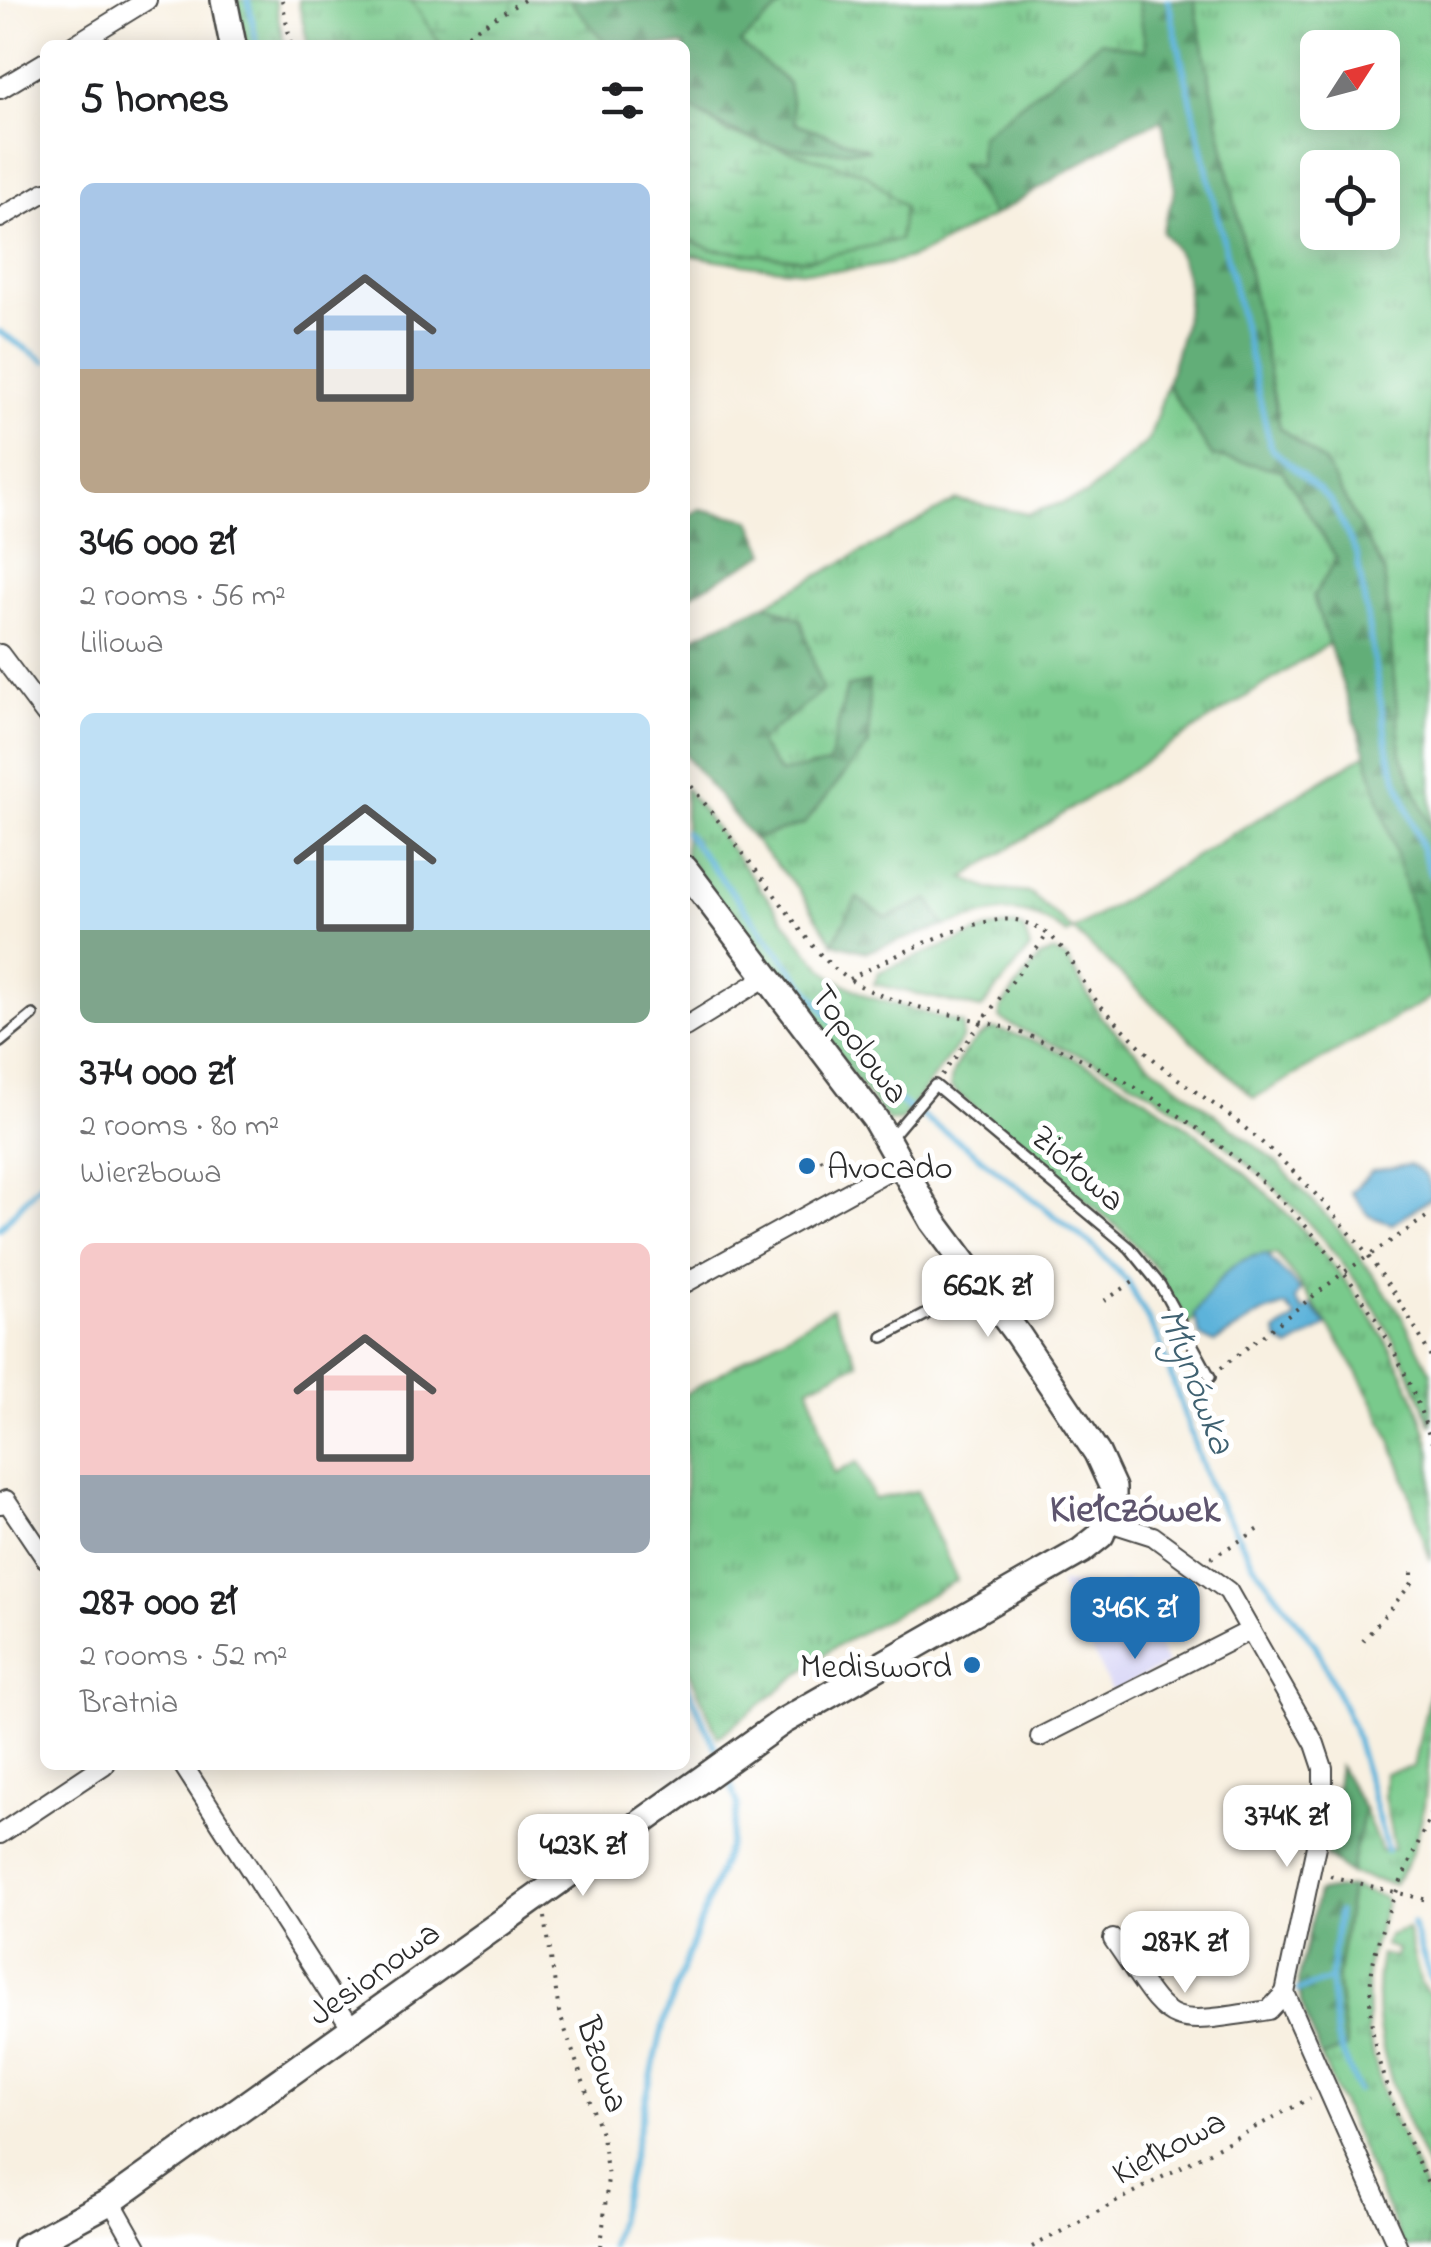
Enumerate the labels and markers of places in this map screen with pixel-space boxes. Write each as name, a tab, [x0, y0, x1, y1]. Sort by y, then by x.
place label: Avocado	[827, 1144, 953, 1195]
marker: Avocado	[796, 1155, 818, 1177]
pin: 662K zł	[896, 1255, 1080, 1340]
pin: 346K zł	[1043, 1577, 1227, 1662]
place label: Medisword	[800, 1643, 952, 1694]
marker: Medisword	[961, 1654, 983, 1676]
pin: 374K zł	[1195, 1785, 1379, 1870]
pin: 423K zł	[491, 1814, 675, 1899]
pin: 287K zł	[1093, 1911, 1277, 1996]

